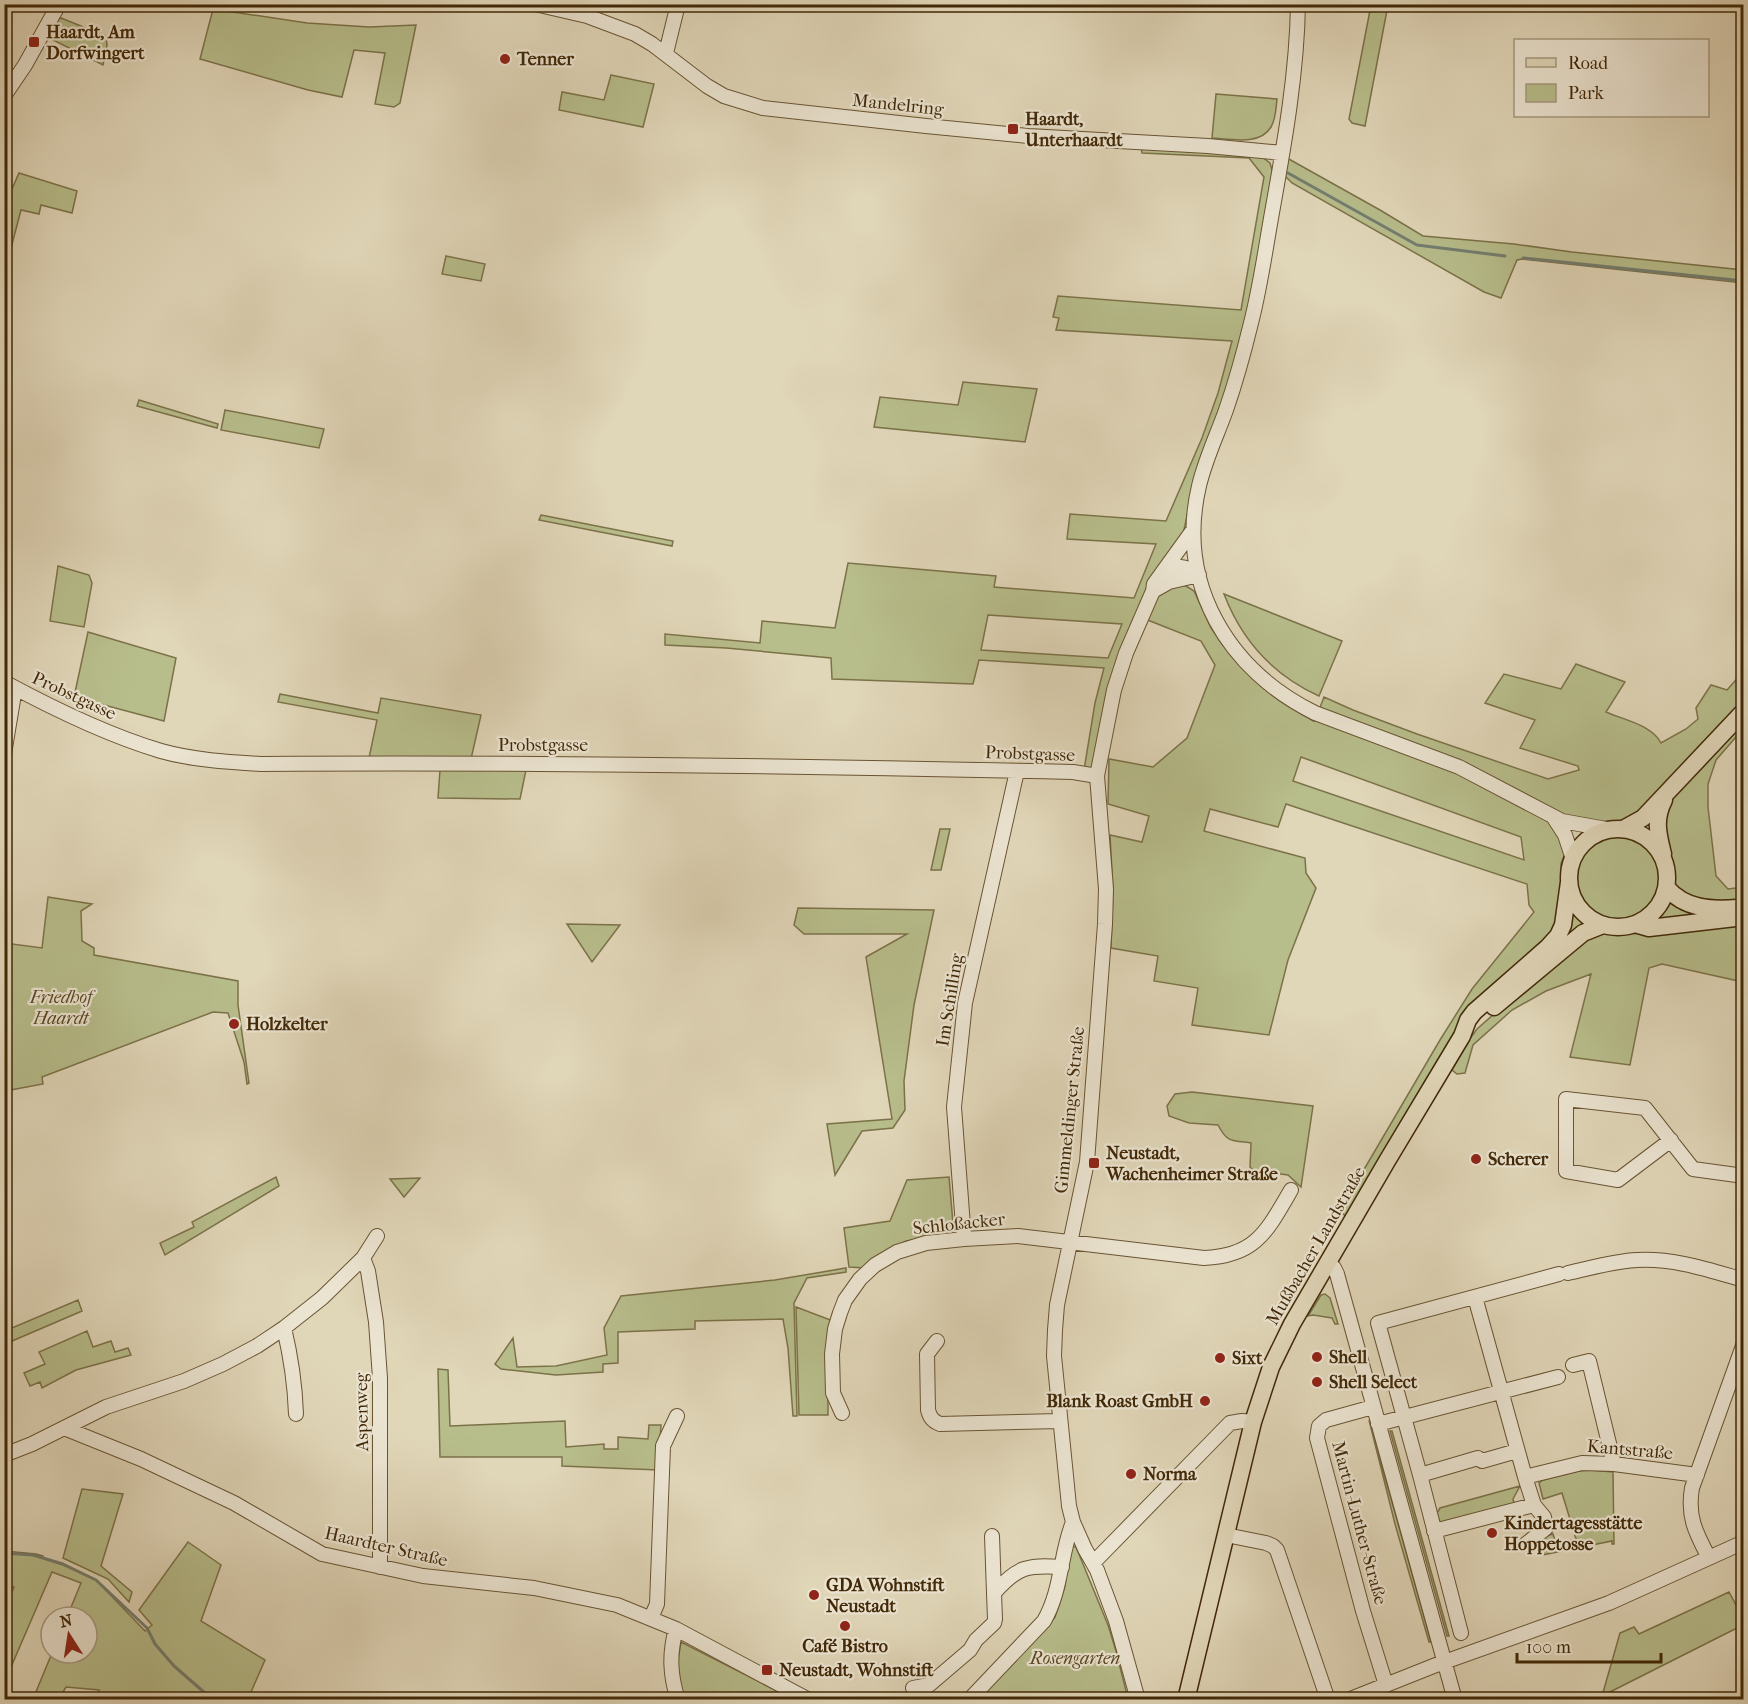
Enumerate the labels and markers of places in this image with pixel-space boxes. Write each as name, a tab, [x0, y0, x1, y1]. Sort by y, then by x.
place label: Haardt, Am Dorfwingert	[46, 22, 145, 64]
marker: Haardt, Am Dorfwingert	[27, 35, 41, 49]
place label: Tenner	[516, 49, 574, 70]
marker: Tenner	[498, 52, 512, 66]
place label: Haardt, Unterhaardt	[1024, 109, 1123, 151]
marker: Haardt, Unterhaardt	[1006, 122, 1020, 136]
place label: Holzkelter	[246, 1014, 328, 1035]
marker: Holzkelter	[227, 1017, 241, 1031]
place label: Neustadt, Wachenheimer Straße	[1105, 1143, 1278, 1185]
place label: Scherer	[1488, 1149, 1549, 1170]
marker: Scherer	[1469, 1152, 1483, 1166]
marker: Neustadt, Wachenheimer Straße	[1087, 1156, 1101, 1170]
place label: Shell	[1329, 1347, 1368, 1368]
place label: Sixt	[1232, 1348, 1263, 1369]
marker: Shell	[1310, 1350, 1324, 1364]
marker: Sixt	[1213, 1351, 1227, 1365]
place label: Shell Select	[1329, 1372, 1418, 1393]
marker: Shell Select	[1310, 1375, 1324, 1389]
place label: Blank Roast GmbH	[1046, 1391, 1194, 1412]
marker: Blank Roast GmbH	[1198, 1394, 1212, 1408]
place label: Norma	[1143, 1464, 1197, 1485]
marker: Norma	[1124, 1467, 1138, 1481]
place label: Kindertagesstätte Hoppetosse	[1504, 1513, 1642, 1555]
marker: Kindertagesstätte Hoppetosse	[1485, 1526, 1499, 1540]
place label: GDA Wohnstift Neustadt	[826, 1575, 945, 1617]
marker: GDA Wohnstift Neustadt	[807, 1588, 821, 1602]
marker: Café Bistro	[838, 1619, 852, 1633]
place label: Café Bistro	[802, 1636, 888, 1657]
place label: Neustadt, Wohnstift	[779, 1660, 934, 1681]
marker: Neustadt, Wohnstift	[760, 1663, 774, 1677]

